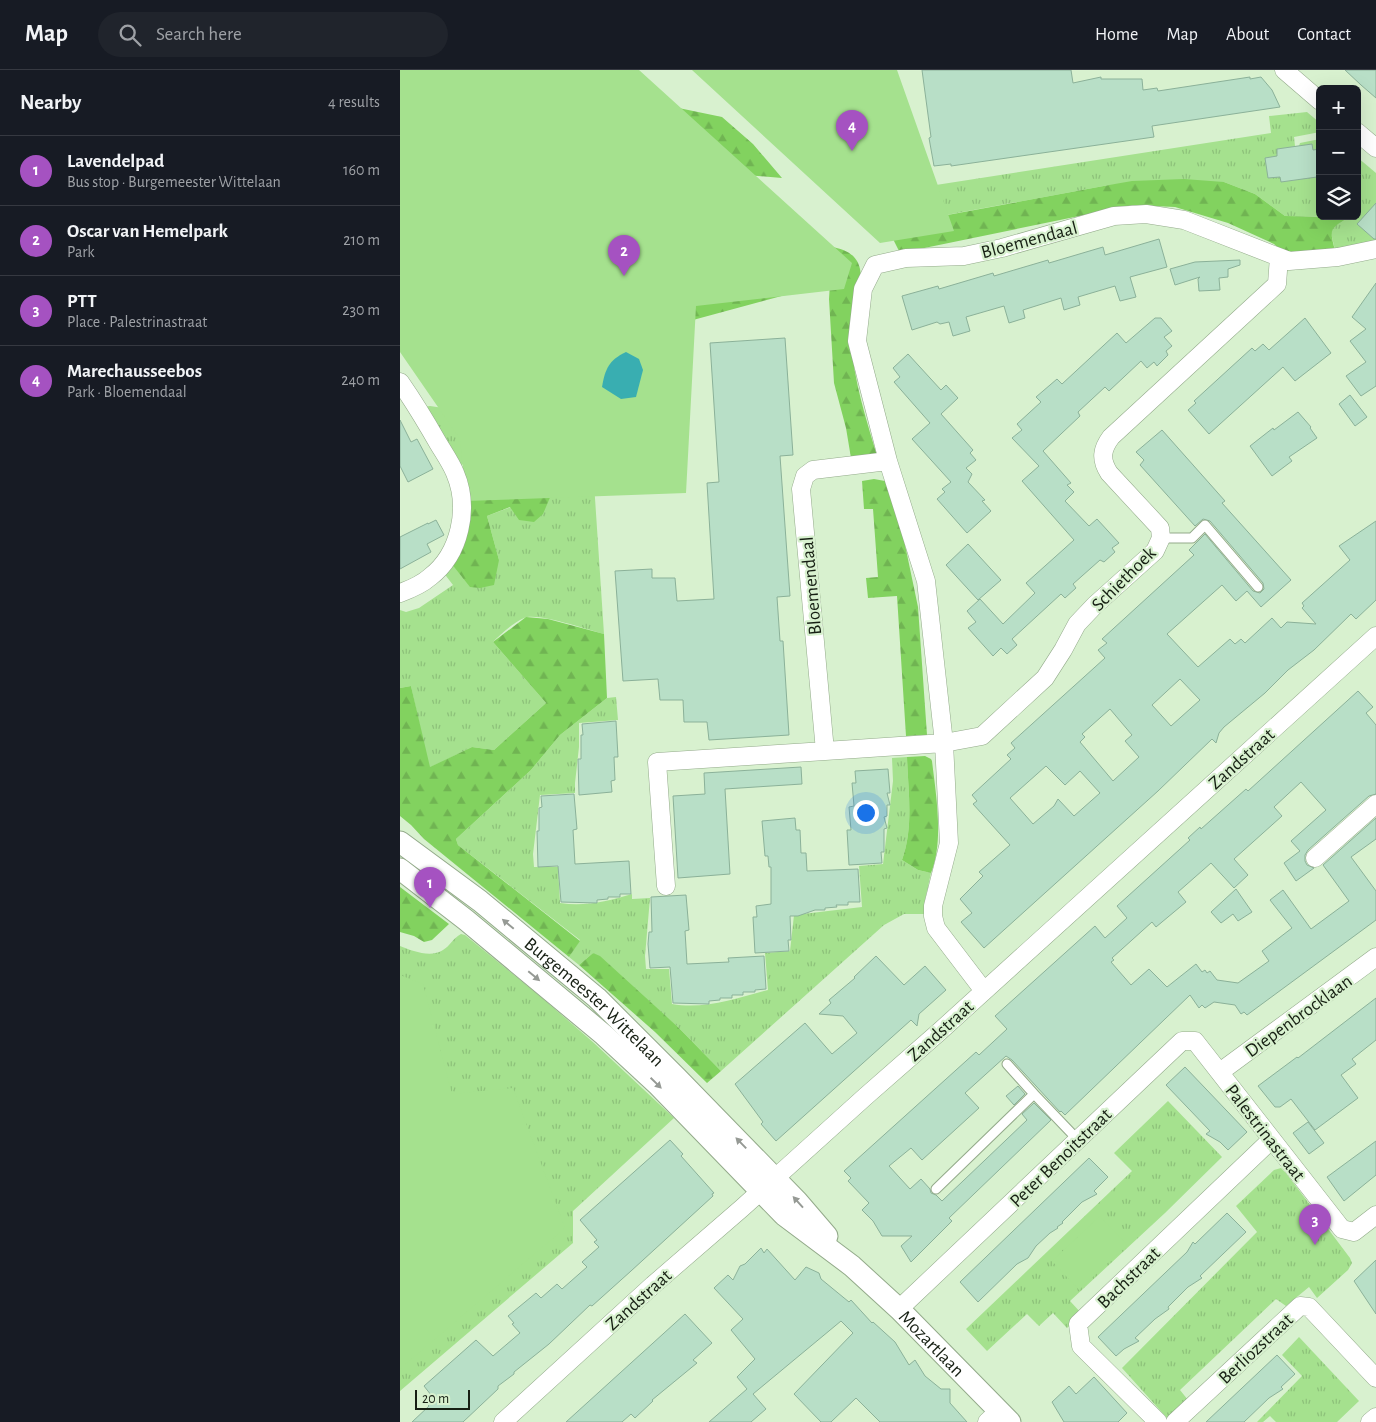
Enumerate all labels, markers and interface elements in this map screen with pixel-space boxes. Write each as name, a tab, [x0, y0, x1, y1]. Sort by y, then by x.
search box	[98, 12, 448, 57]
icon: search	[116, 21, 144, 49]
text: Map	[25, 22, 68, 46]
text: Search here	[156, 25, 242, 44]
text: Home	[1095, 26, 1138, 44]
text: Map	[1166, 26, 1198, 44]
text: About	[1226, 26, 1269, 44]
text: Contact	[1297, 26, 1351, 44]
map controls	[1316, 85, 1361, 220]
button: +	[1316, 85, 1361, 130]
text: Nearby	[20, 92, 81, 113]
text: 4 results	[328, 94, 380, 110]
pin: 4	[836, 110, 868, 151]
button: −	[1316, 130, 1361, 175]
text: Lavendelpad	[67, 152, 164, 171]
text: 1	[33, 162, 39, 178]
text: 160 m	[343, 162, 380, 178]
text: Bus stop · Burgemeester Wittelaan	[67, 174, 281, 190]
button: layers	[1316, 175, 1361, 220]
street label: Bloemendaal	[979, 218, 1080, 262]
text: Oscar van Hemelpark	[67, 222, 228, 241]
text: 2	[32, 232, 40, 248]
text: 210 m	[343, 232, 380, 248]
pin: 2	[608, 235, 640, 276]
text: Park	[67, 244, 95, 260]
text: PTT	[67, 292, 97, 311]
text: 3	[33, 302, 39, 318]
text: 230 m	[342, 302, 380, 318]
text: Place · Palestrinastraat	[67, 314, 207, 330]
text: Marechausseebos	[67, 362, 202, 381]
text: 4	[32, 372, 40, 388]
text: 240 m	[341, 372, 380, 388]
text: Park · Bloemendaal	[67, 384, 187, 400]
street label: Bloemendaal	[798, 536, 825, 636]
street label: Schiethoek	[1088, 543, 1160, 615]
street label: Zandstraat	[1206, 725, 1278, 793]
your location	[853, 800, 879, 826]
pin: 1	[414, 867, 446, 908]
one-way arrow	[502, 918, 515, 929]
street label: Burgemeester Wittelaan	[521, 934, 667, 1070]
one-way arrow	[527, 970, 540, 981]
street label: Diepenbrocklaan	[1242, 971, 1356, 1061]
street label: Zandstraat	[905, 997, 977, 1065]
one-way arrow	[650, 1077, 662, 1089]
street label: Palestrinastraat	[1221, 1081, 1308, 1185]
street label: Peter Benoitstraat	[1007, 1105, 1115, 1211]
one-way arrow	[735, 1137, 747, 1149]
one-way arrow	[792, 1197, 804, 1209]
pin: 3	[1299, 1204, 1331, 1245]
street label: Bachstraat	[1094, 1244, 1164, 1312]
street label: Zandstraat	[603, 1266, 675, 1334]
street label: Mozartlaan	[895, 1307, 968, 1381]
street label: Berliozstraat	[1215, 1310, 1297, 1388]
scale bar	[415, 1387, 470, 1410]
text: 20 m	[422, 1392, 449, 1406]

